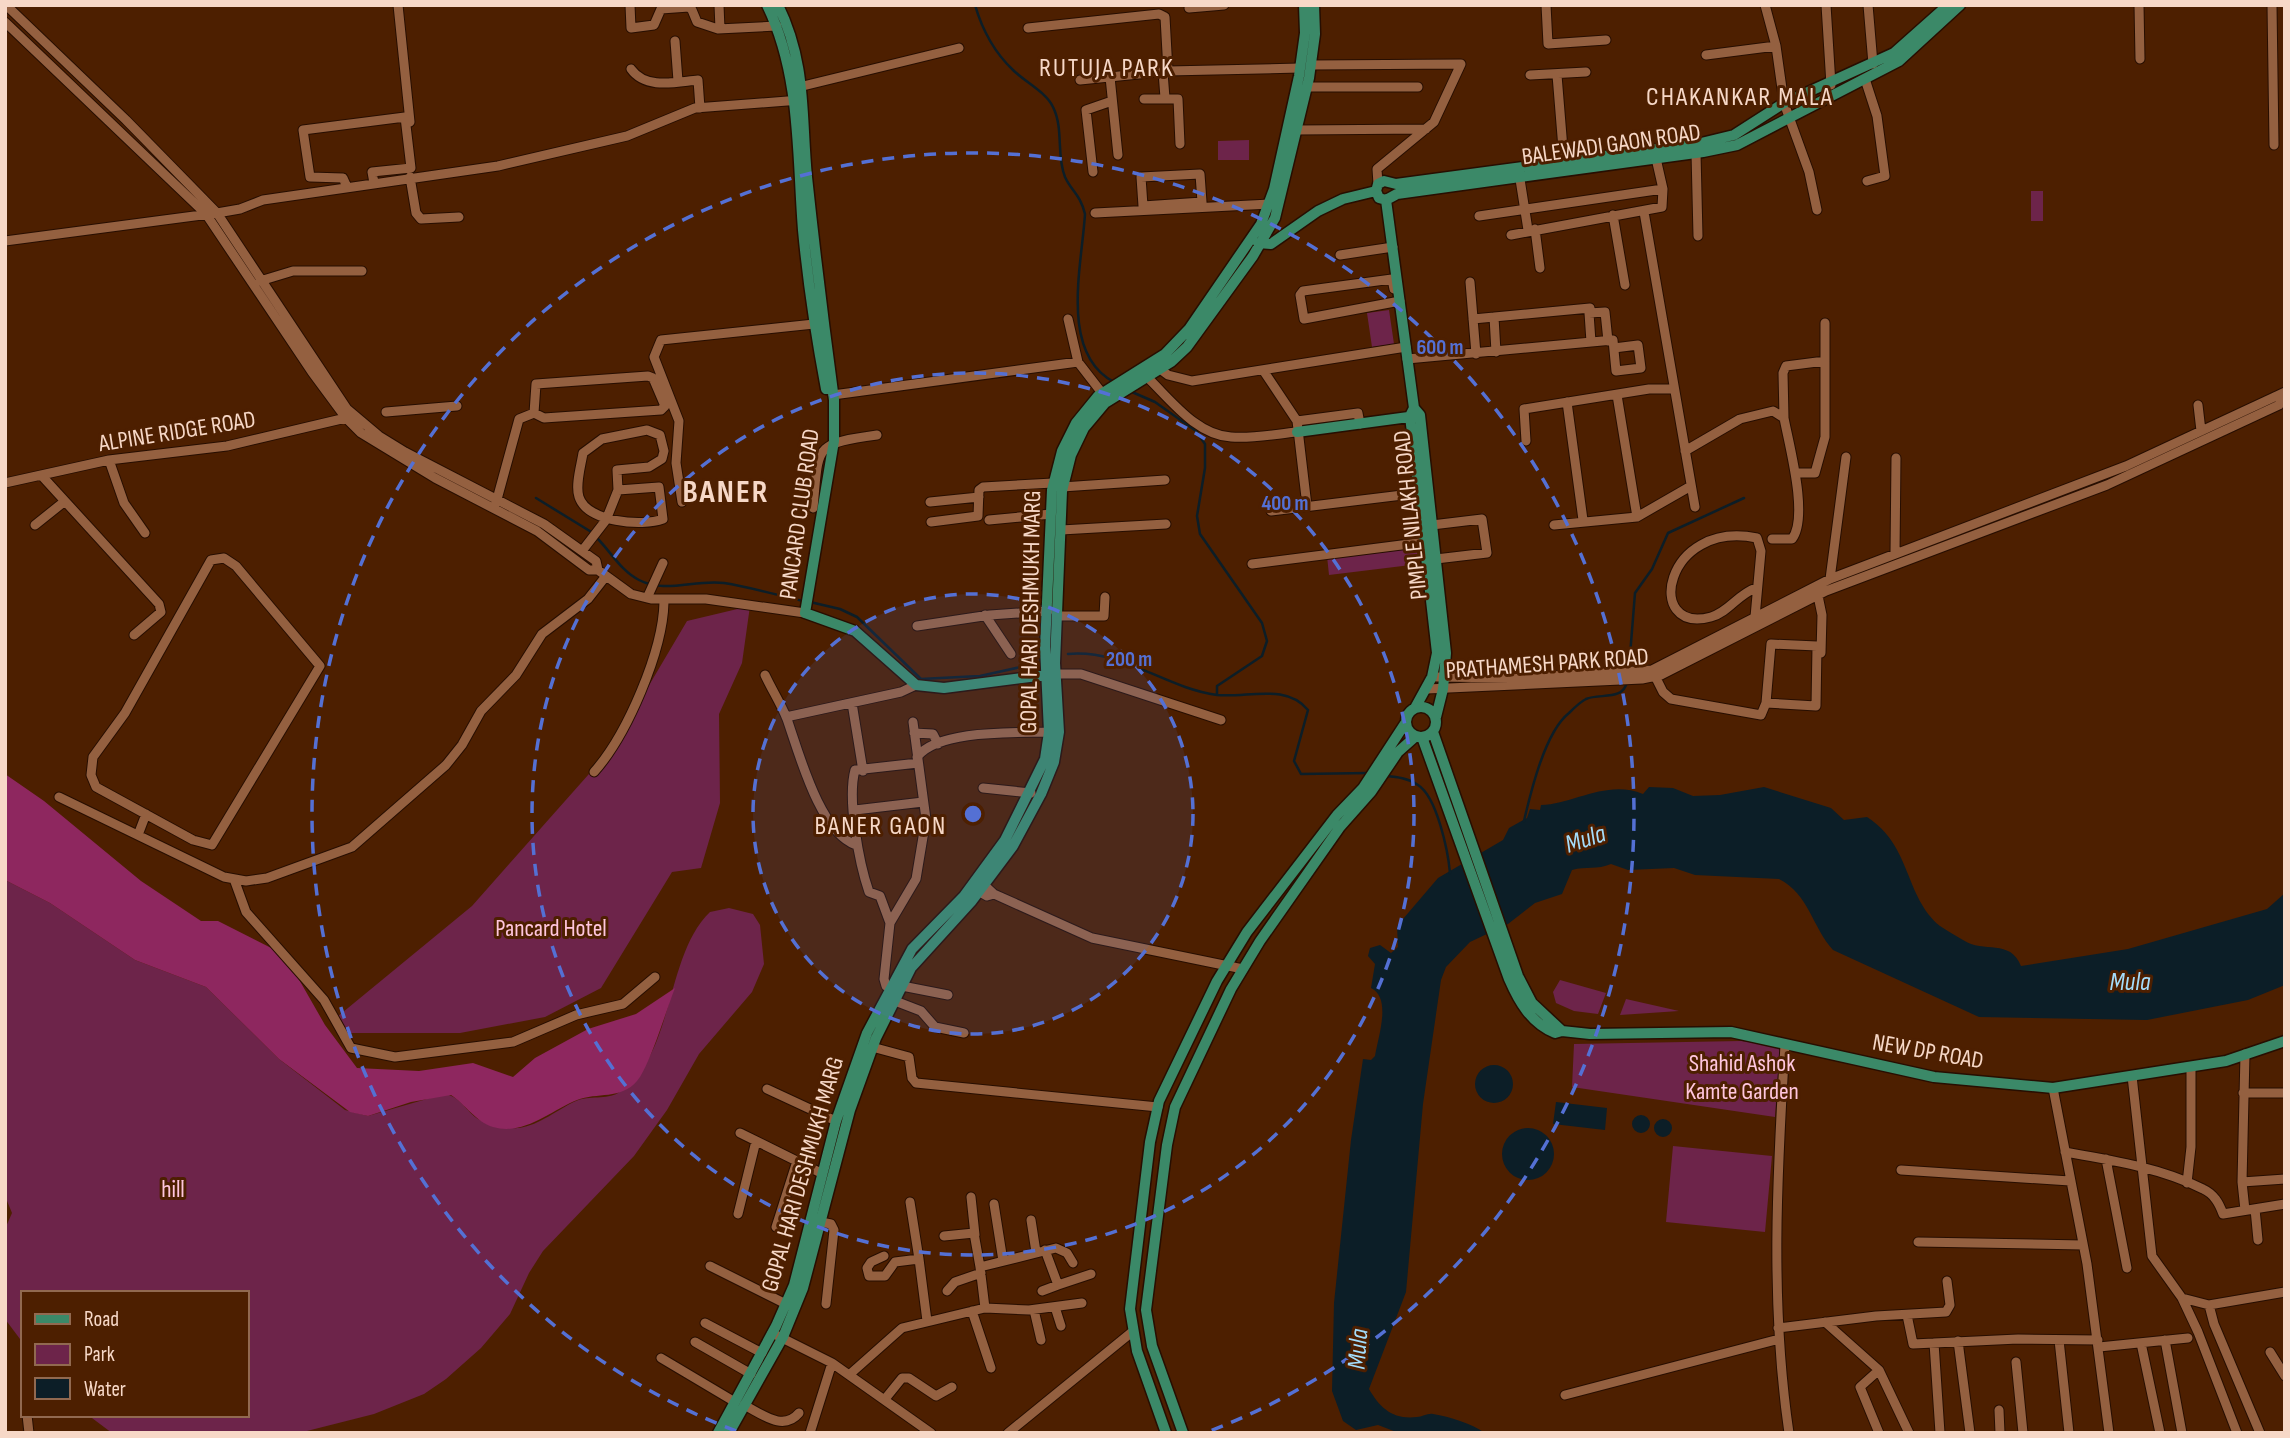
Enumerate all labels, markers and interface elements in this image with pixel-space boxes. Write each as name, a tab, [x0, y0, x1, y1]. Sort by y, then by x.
district label: RUTUJA PARK	[1039, 53, 1175, 84]
district label: CHAKANKAR MALA	[1646, 82, 1834, 113]
street label: BALEWADI GAON ROAD	[1520, 118, 1702, 171]
text: 600 m	[1416, 335, 1464, 360]
street label: ALPINE RIDGE ROAD	[96, 405, 258, 458]
street label: PANCARD CLUB ROAD	[773, 427, 826, 601]
street label: PIMPLE NILAKH ROAD	[1387, 429, 1434, 601]
district label: BANER	[682, 473, 770, 512]
street label: GOPAL HARI DESHMUKH MARG	[1014, 490, 1047, 734]
text: 400 m	[1262, 491, 1308, 516]
street label: PRATHAMESH PARK ROAD	[1445, 642, 1649, 685]
text: 200 m	[1106, 647, 1152, 672]
centre of rings	[961, 802, 985, 826]
district label: BANER GAON	[815, 811, 947, 842]
water label: Mula	[1561, 818, 1610, 861]
park label: Pancard Hotel	[495, 914, 607, 943]
water label: Mula	[2109, 967, 2151, 998]
street label: NEW DP ROAD	[1870, 1027, 1986, 1076]
park label: Shahid Ashok Kamte Garden	[1685, 1049, 1799, 1106]
street label: GOPAL HARI DESHMUKH MARG	[755, 1053, 850, 1295]
park label: hill	[161, 1175, 185, 1204]
legend	[21, 1291, 248, 1417]
text: Road	[84, 1307, 119, 1332]
water label: Mula	[1342, 1327, 1375, 1371]
text: Park	[84, 1342, 115, 1367]
text: Water	[84, 1377, 126, 1402]

